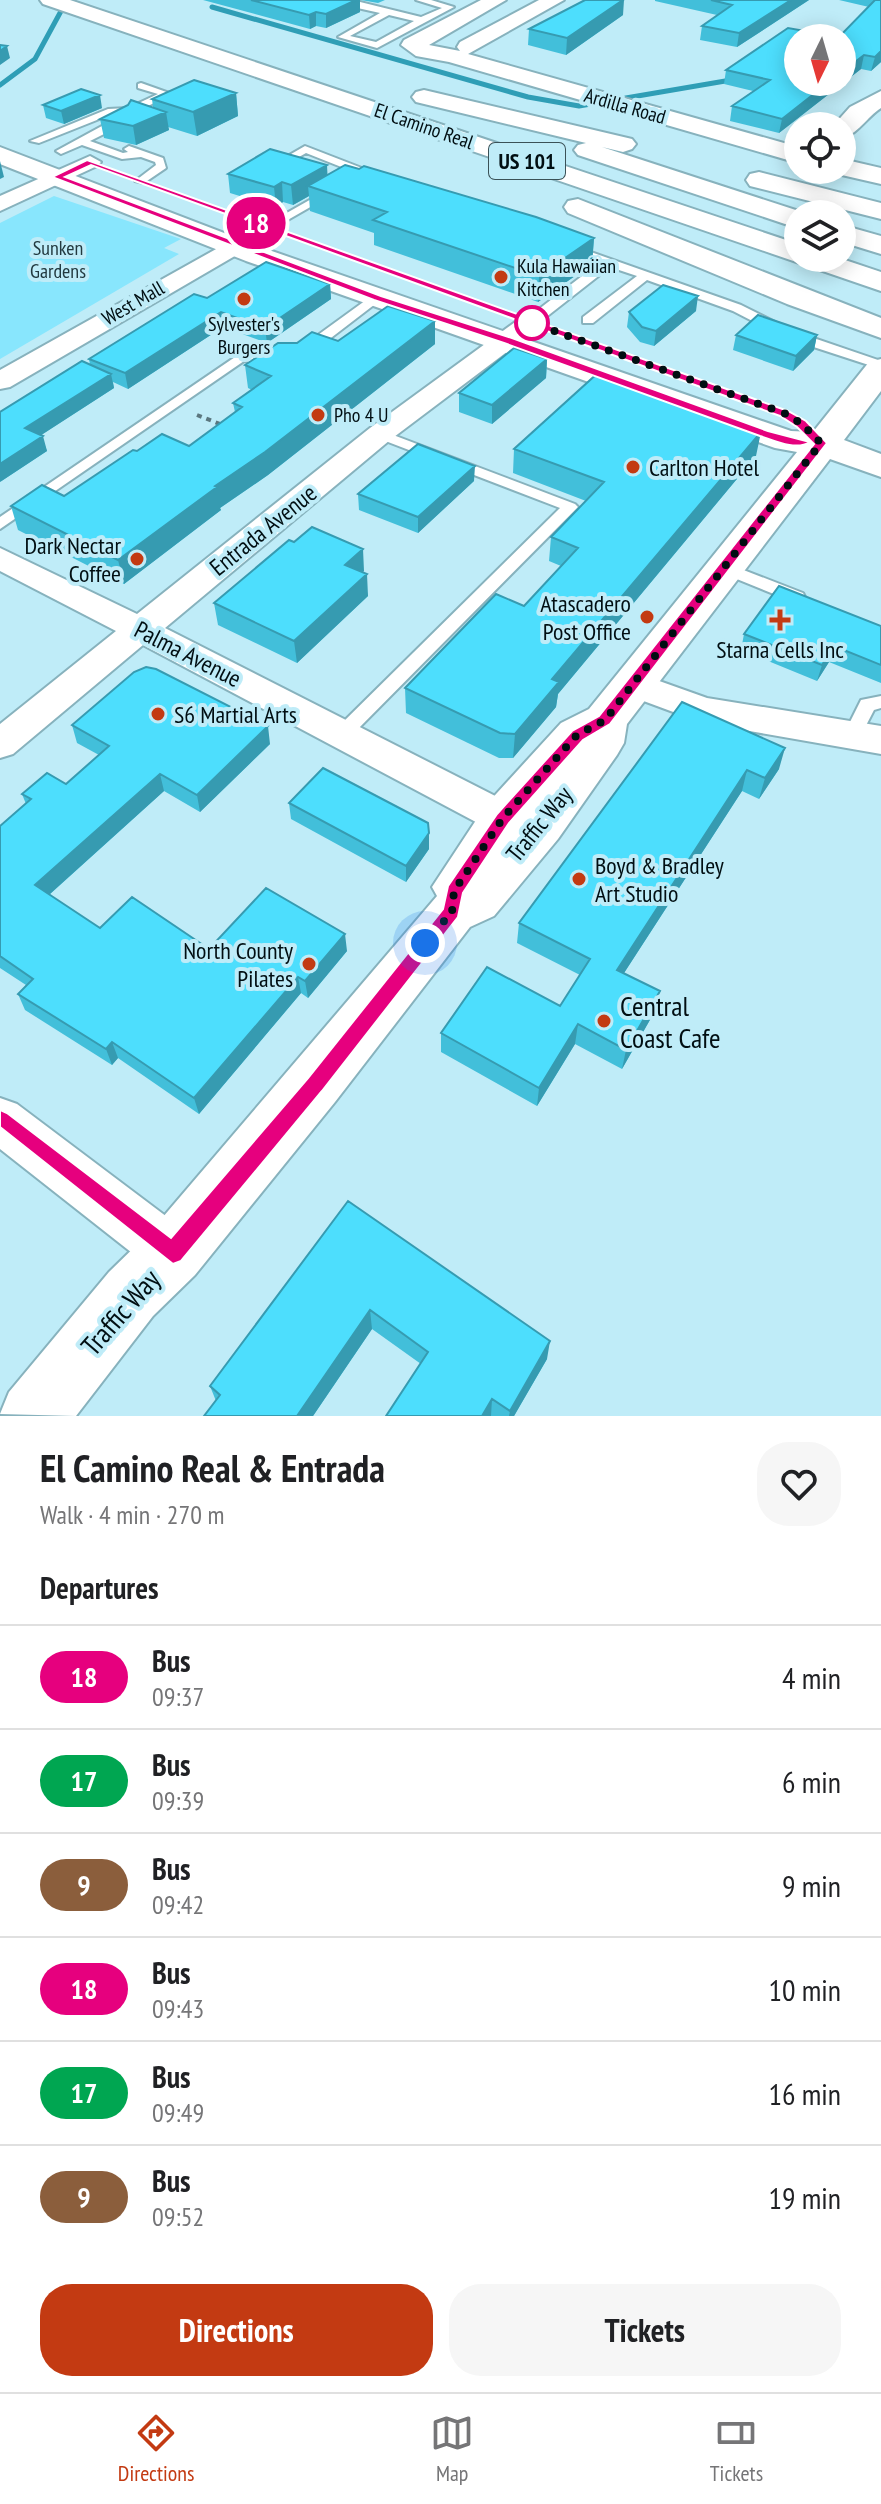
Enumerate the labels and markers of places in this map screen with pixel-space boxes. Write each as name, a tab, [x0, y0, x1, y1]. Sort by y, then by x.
place label: Kula Hawaiian Kitchen	[517, 253, 616, 302]
marker: Kula Hawaiian Kitchen	[492, 268, 510, 286]
marker: Sylvester's Burgers	[235, 290, 253, 308]
unlabelled marker	[515, 306, 549, 340]
place label: Sylvester's Burgers	[208, 311, 280, 360]
place label: Pho 4 U	[334, 402, 388, 428]
marker: Pho 4 U	[309, 406, 327, 424]
place label: Carlton Hotel	[649, 452, 759, 483]
marker: Carlton Hotel	[624, 458, 642, 476]
place label: Dark Nectar Coffee	[24, 530, 121, 589]
marker: Dark Nectar Coffee	[128, 550, 146, 568]
place label: Atascadero Post Office	[540, 588, 631, 647]
marker: Atascadero Post Office	[638, 608, 656, 626]
marker: Starna Cells Inc	[769, 609, 791, 631]
place label: Starna Cells Inc	[716, 634, 844, 665]
place label: S6 Martial Arts	[174, 699, 297, 730]
marker: S6 Martial Arts	[149, 705, 167, 723]
place label: Boyd & Bradley Art Studio	[595, 850, 724, 909]
marker: Boyd & Bradley Art Studio	[570, 870, 588, 888]
place label: North County Pilates	[183, 935, 293, 994]
marker: North County Pilates	[300, 955, 318, 973]
place label: Central Coast Cafe	[620, 987, 721, 1056]
marker: Central Coast Cafe	[595, 1012, 613, 1030]

